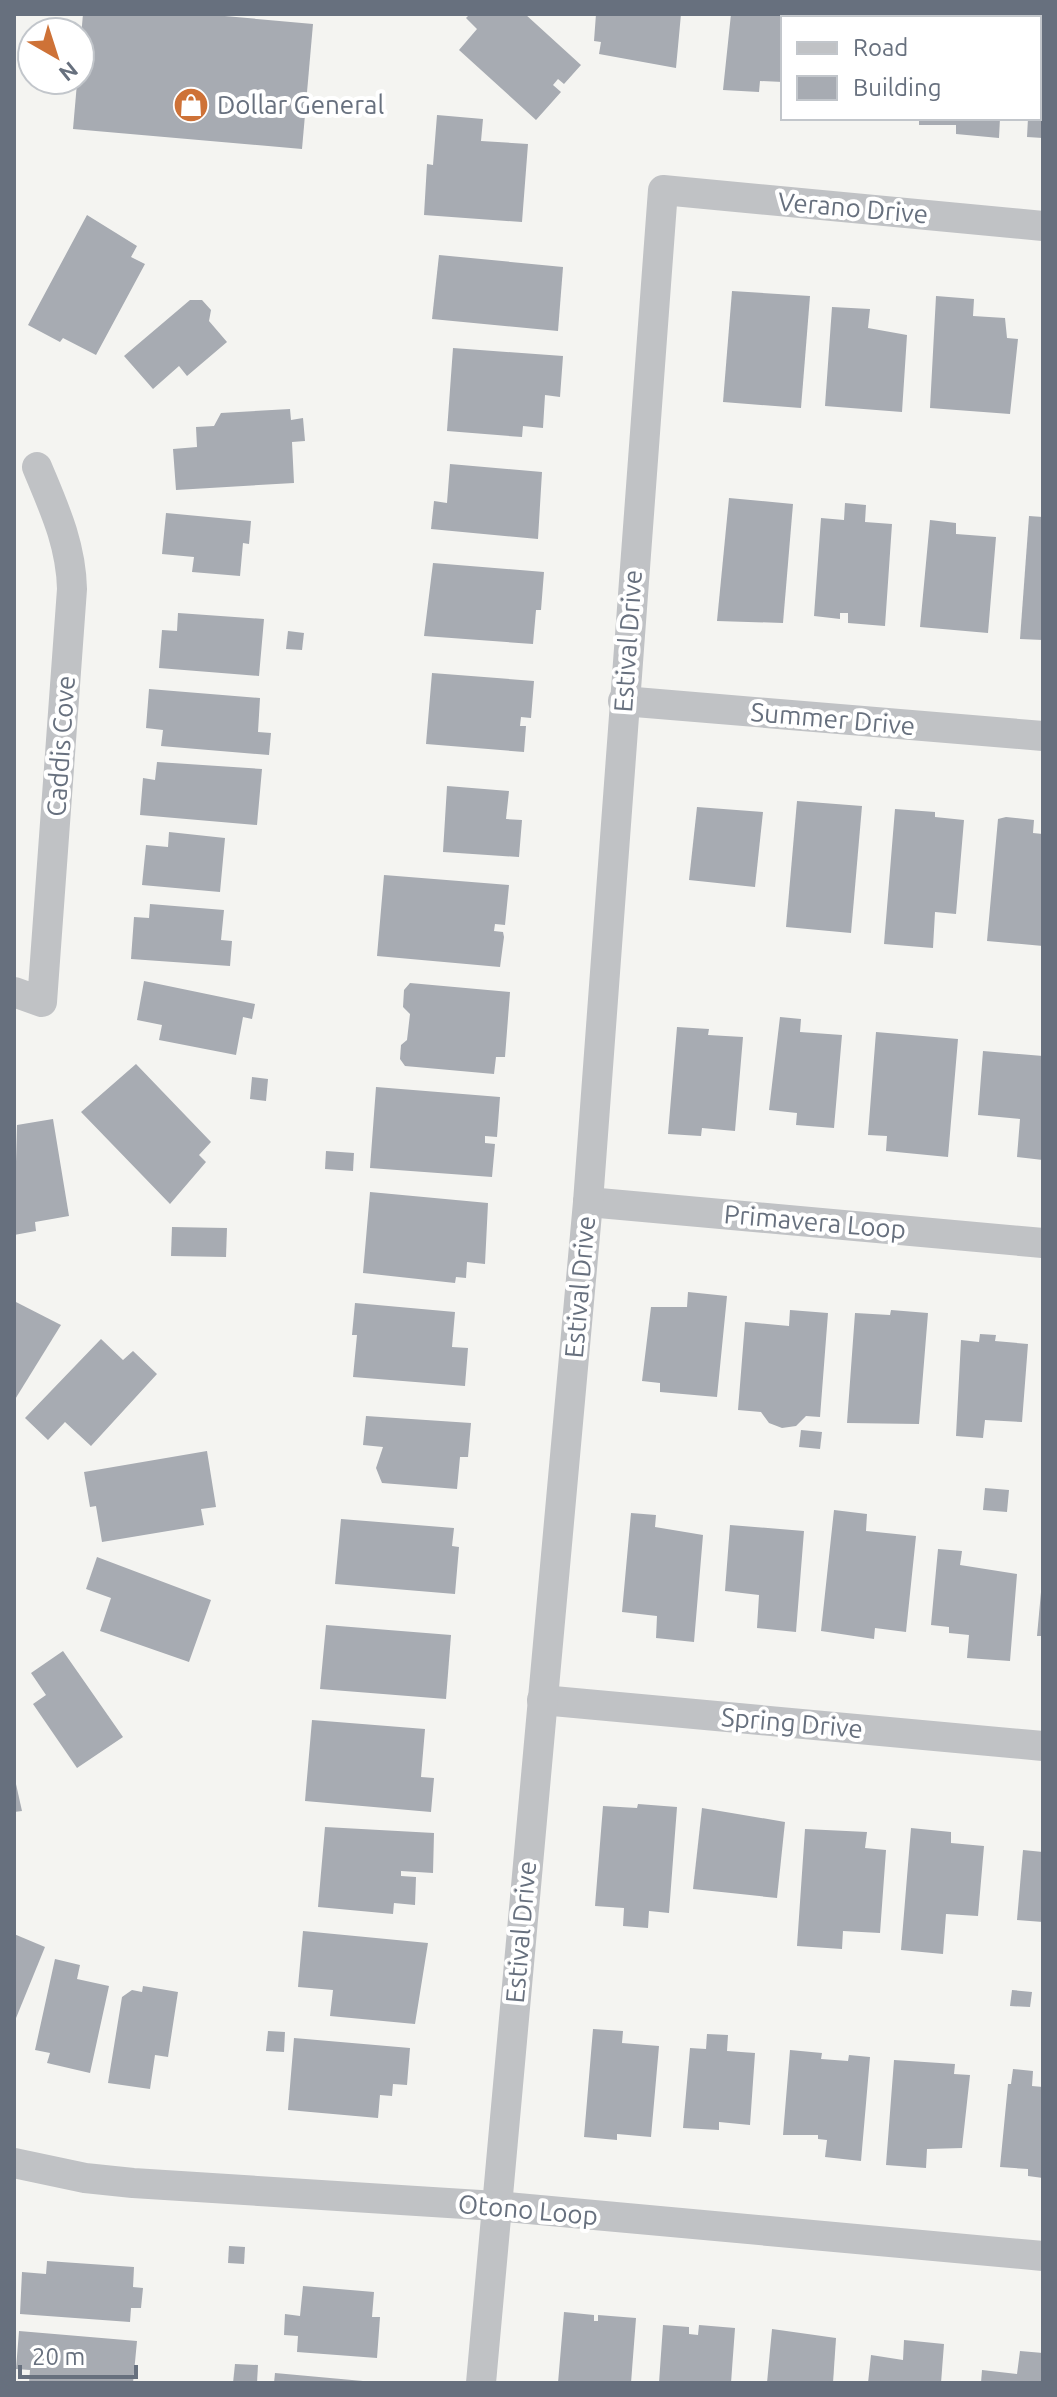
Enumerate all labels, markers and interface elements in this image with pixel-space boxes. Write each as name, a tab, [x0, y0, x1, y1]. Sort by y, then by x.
north arrow	[16, 16, 96, 96]
legend	[781, 16, 1041, 120]
text: Road	[853, 34, 908, 61]
text: N	[55, 57, 83, 87]
text: Building	[853, 74, 941, 101]
shop icon: Dollar General	[172, 86, 210, 124]
place label: Dollar General	[217, 90, 384, 119]
street label: Verano Drive	[777, 186, 929, 229]
street label: Estival Drive	[608, 569, 647, 713]
street label: Caddis Cove	[41, 674, 80, 817]
street label: Summer Drive	[750, 697, 916, 740]
street label: Primavera Loop	[723, 1199, 907, 1244]
street label: Estival Drive	[559, 1215, 600, 1359]
street label: Spring Drive	[720, 1702, 864, 1743]
street label: Estival Drive	[500, 1860, 541, 2004]
street label: Otono Loop	[457, 2189, 599, 2230]
scale bar	[20, 2329, 136, 2379]
text: 20 m	[32, 2343, 85, 2370]

